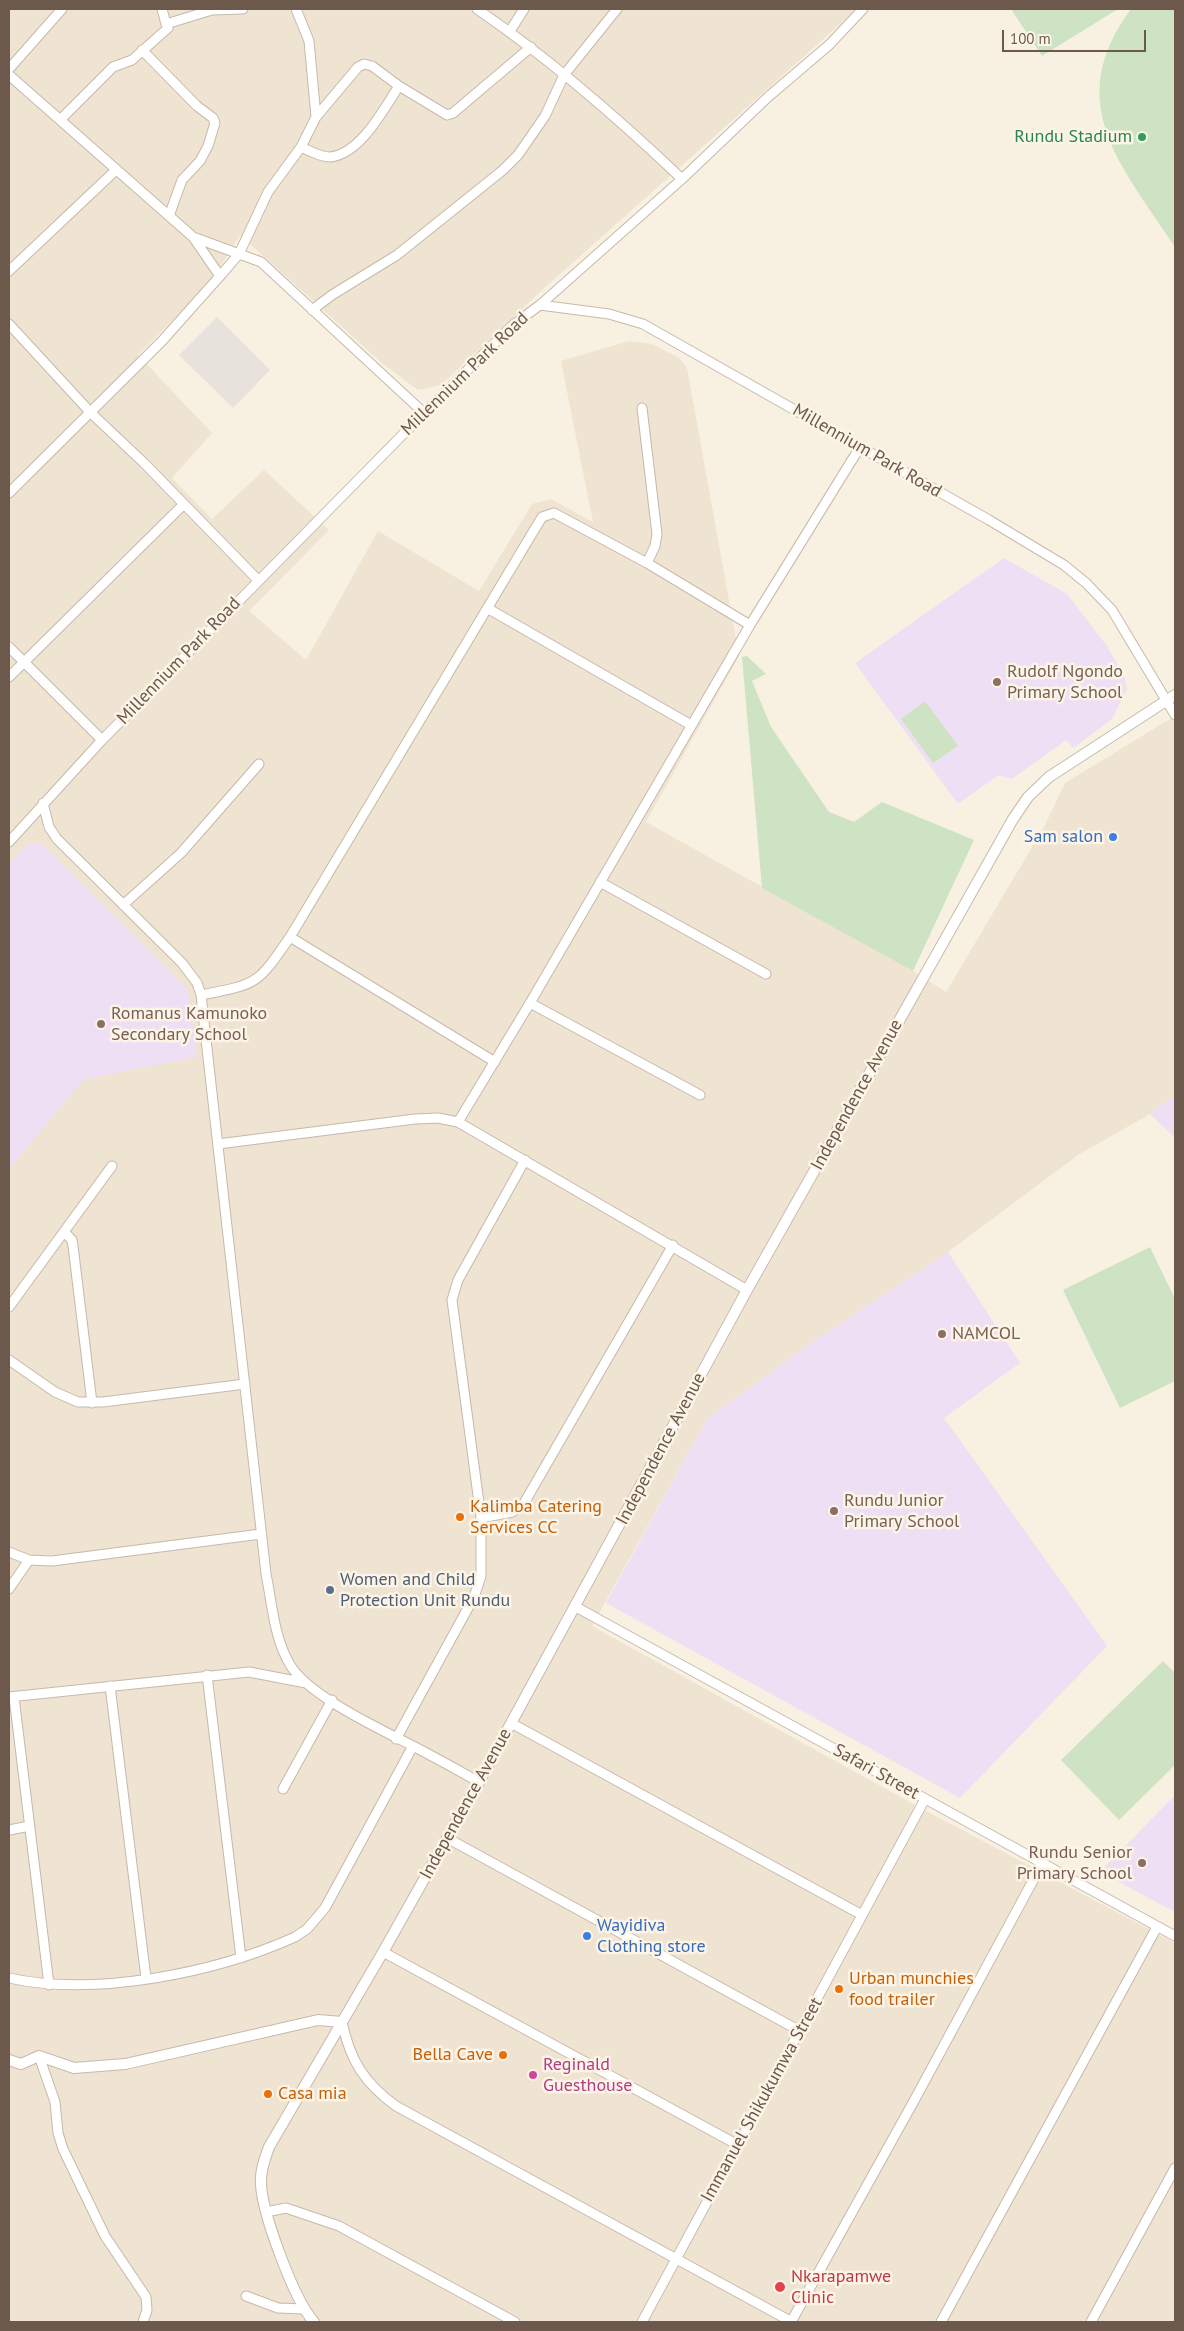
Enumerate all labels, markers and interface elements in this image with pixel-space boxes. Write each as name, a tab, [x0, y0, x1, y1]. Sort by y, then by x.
scale bar	[1004, 20, 1148, 52]
text: 100 m	[1010, 29, 1051, 48]
place label: Rundu Stadium	[1014, 126, 1132, 148]
marker: Rundu Stadium	[1136, 131, 1148, 143]
street label: Millennium Park Road	[397, 308, 533, 440]
street label: Millennium Park Road	[789, 400, 945, 502]
street label: Millennium Park Road	[113, 593, 245, 729]
place label: Rudolf Ngondo Primary School	[1007, 661, 1123, 704]
marker: Rudolf Ngondo Primary School	[991, 676, 1003, 688]
place label: Sam salon	[1024, 826, 1103, 848]
marker: Sam salon	[1107, 831, 1119, 843]
place label: Romanus Kamunoko Secondary School	[111, 1003, 267, 1046]
street label: Independence Avenue	[807, 1016, 907, 1174]
marker: Romanus Kamunoko Secondary School	[95, 1018, 107, 1030]
place label: NAMCOL	[952, 1323, 1020, 1345]
marker: NAMCOL	[936, 1328, 948, 1340]
street label: Independence Avenue	[612, 1369, 710, 1529]
place label: Rundu Junior Primary School	[844, 1490, 959, 1532]
place label: Kalimba Catering Services CC	[470, 1496, 602, 1538]
marker: Rundu Junior Primary School	[828, 1505, 840, 1517]
marker: Kalimba Catering Services CC	[454, 1511, 466, 1523]
place label: Women and Child Protection Unit Rundu	[340, 1569, 510, 1612]
marker: Women and Child Protection Unit Rundu	[324, 1584, 336, 1596]
street label: Independence Avenue	[416, 1725, 516, 1883]
street label: Safari Street	[829, 1740, 923, 1804]
place label: Rundu Senior Primary School	[1017, 1842, 1132, 1885]
marker: Rundu Senior Primary School	[1136, 1857, 1148, 1869]
place label: Wayidiva Clothing store	[597, 1915, 706, 1958]
marker: Wayidiva Clothing store	[581, 1930, 593, 1942]
place label: Urban munchies food trailer	[849, 1968, 974, 2010]
marker: Urban munchies food trailer	[833, 1983, 845, 1995]
street label: Immanuel Shikukumwa Street	[697, 1994, 827, 2206]
place label: Bella Cave	[413, 2044, 493, 2066]
marker: Bella Cave	[497, 2049, 509, 2061]
place label: Reginald Guesthouse	[543, 2054, 632, 2096]
marker: Reginald Guesthouse	[527, 2069, 539, 2081]
place label: Casa mia	[278, 2083, 347, 2105]
marker: Casa mia	[262, 2088, 274, 2100]
place label: Nkarapamwe Clinic	[791, 2266, 891, 2308]
marker: Nkarapamwe Clinic	[773, 2280, 787, 2294]

